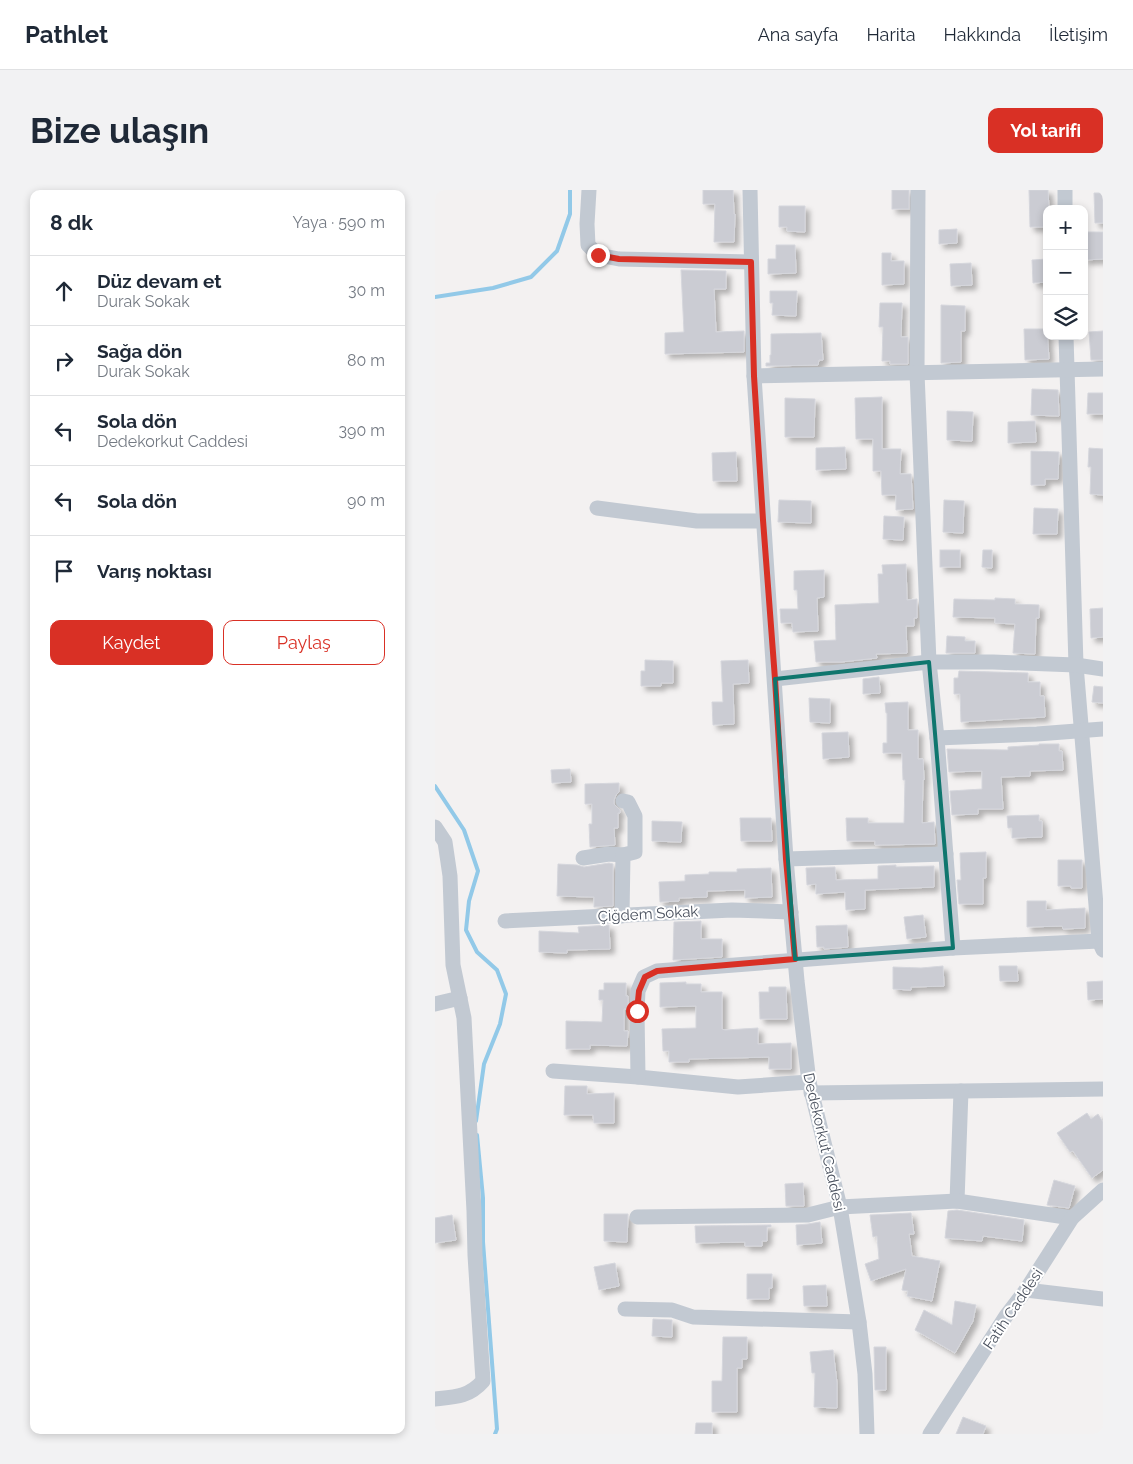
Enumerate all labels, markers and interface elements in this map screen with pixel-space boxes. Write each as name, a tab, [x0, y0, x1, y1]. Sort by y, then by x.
text: Pathlet	[25, 20, 108, 49]
text: Ana sayfa	[758, 24, 838, 45]
text: Harita	[866, 24, 916, 45]
text: Hakkında	[944, 24, 1021, 45]
text: İletişim	[1049, 24, 1108, 45]
button: Yol tarifi	[988, 108, 1103, 153]
text: Bize ulaşın	[30, 110, 209, 151]
map controls	[1043, 205, 1088, 340]
button: +	[1043, 205, 1088, 250]
text: 8 dk	[50, 210, 93, 235]
text: Yaya · 590 m	[293, 213, 385, 232]
route end	[587, 244, 610, 267]
button: −	[1043, 250, 1088, 295]
text: Düz devam et	[97, 270, 222, 292]
icon: ahead	[50, 277, 78, 305]
text: 30 m	[348, 281, 385, 300]
text: Durak Sokak	[97, 292, 190, 311]
button: layers	[1043, 295, 1088, 340]
text: Sağa dön	[97, 340, 182, 362]
icon: right	[50, 347, 78, 375]
text: 80 m	[347, 351, 385, 370]
text: Durak Sokak	[97, 362, 190, 381]
text: Sola dön	[97, 410, 177, 432]
icon: left	[50, 417, 78, 445]
text: 390 m	[339, 421, 385, 440]
text: Dedekorkut Caddesi	[97, 432, 248, 451]
icon: left	[50, 487, 78, 515]
text: Sola dön	[97, 490, 177, 512]
text: 90 m	[347, 491, 385, 510]
icon: arrive	[50, 557, 78, 585]
text: Varış noktası	[97, 560, 212, 582]
button: Kaydet	[50, 620, 213, 665]
button: Paylaş	[223, 620, 385, 665]
street label: Çiğdem Sokak	[597, 902, 699, 926]
route start	[626, 1000, 649, 1023]
street label: Dedekorkut Caddesi	[799, 1071, 849, 1213]
street label: Fatih Caddesi	[979, 1265, 1047, 1353]

